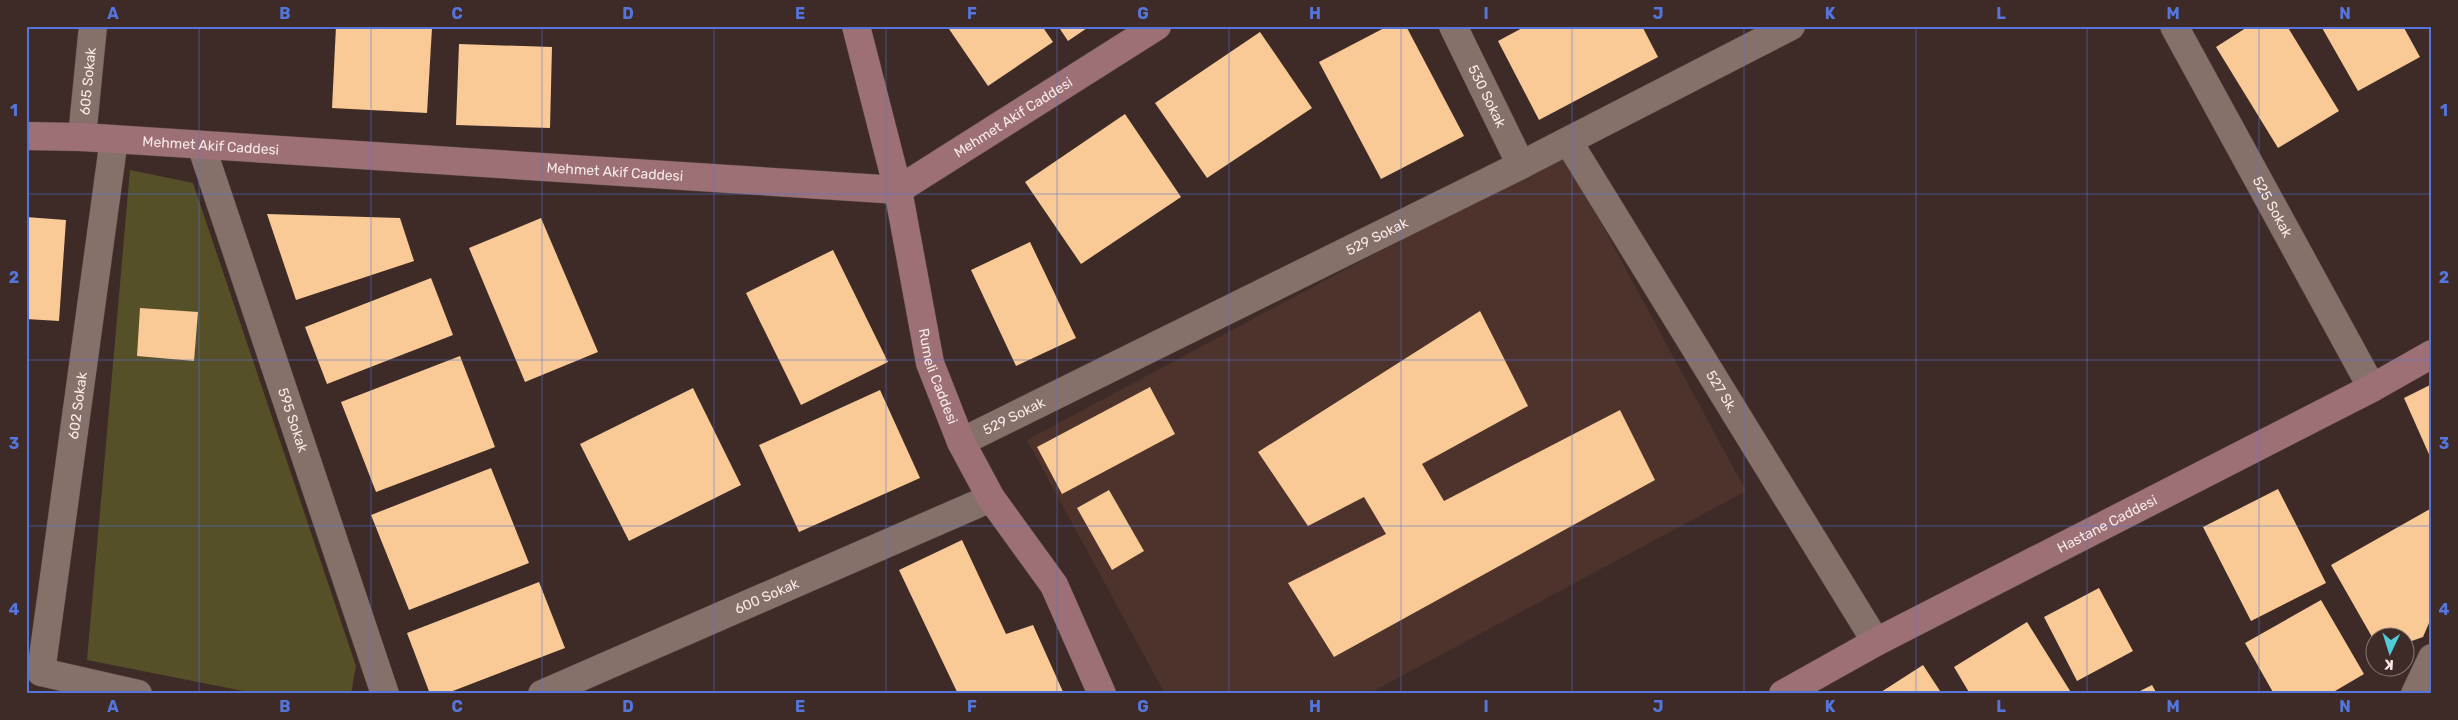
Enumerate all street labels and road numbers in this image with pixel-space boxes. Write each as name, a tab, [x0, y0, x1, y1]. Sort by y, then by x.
street label: 605 Sokak	[76, 46, 99, 116]
street label: 530 Sokak	[1465, 62, 1510, 131]
street label: Mehmet Akif Caddesi	[951, 73, 1076, 161]
street label: Mehmet Akif Caddesi	[142, 132, 280, 158]
street label: Mehmet Akif Caddesi	[546, 159, 684, 185]
street label: 525 Sokak	[2249, 173, 2297, 241]
street label: 529 Sokak	[1343, 213, 1411, 259]
street label: Rumeli Caddesi	[915, 327, 962, 427]
street label: 527 Sk.	[1703, 367, 1741, 416]
street label: 602 Sokak	[64, 370, 91, 440]
street label: 595 Sokak	[274, 385, 312, 455]
street label: 529 Sokak	[980, 393, 1048, 438]
street label: Hastane Caddesi	[2054, 491, 2160, 556]
street label: 600 Sokak	[732, 574, 802, 617]

